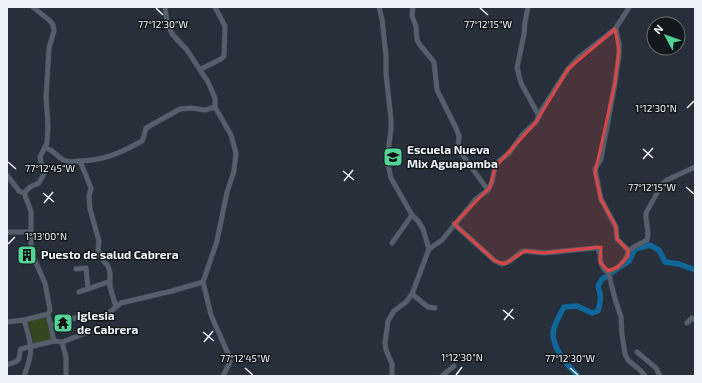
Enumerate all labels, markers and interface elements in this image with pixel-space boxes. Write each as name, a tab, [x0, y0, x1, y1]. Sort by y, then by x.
north arrow	[646, 16, 686, 56]
text: 77°12'30"W	[138, 18, 189, 30]
text: 77°12'15"W	[464, 18, 512, 30]
text: N	[651, 22, 666, 36]
text: 1°12'30"N	[635, 102, 677, 114]
place label: Escuela Nueva Mix Aguapamba	[407, 142, 498, 170]
school or university icon: Escuela Nueva Mix Aguapamba	[382, 146, 404, 168]
text: 77°12'45"W	[25, 162, 75, 174]
text: 77°12'15"W	[628, 181, 676, 193]
text: 1°13'00"N	[25, 230, 67, 242]
building icon: Puesto de salud Cabrera	[16, 244, 38, 266]
place label: Puesto de salud Cabrera	[41, 247, 179, 261]
place label: Iglesia de Cabrera	[77, 308, 138, 336]
temple icon: Iglesia de Cabrera	[52, 312, 74, 334]
text: 1°12'30"N	[441, 351, 483, 363]
text: 77°12'45"W	[220, 352, 270, 364]
text: 77°12'30"W	[545, 352, 596, 364]

